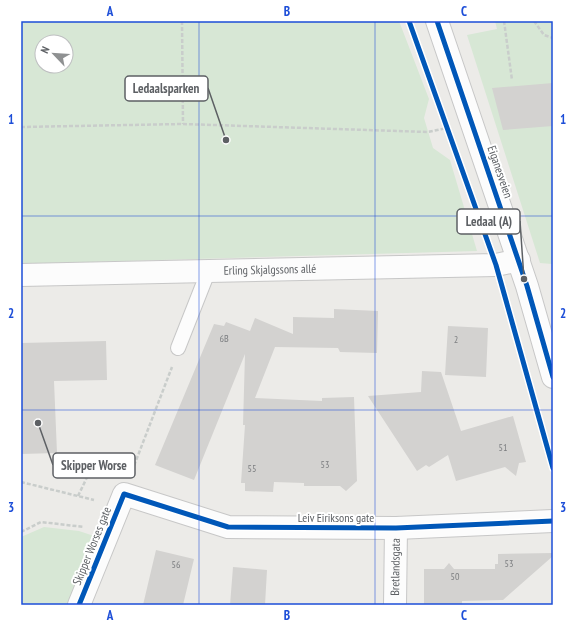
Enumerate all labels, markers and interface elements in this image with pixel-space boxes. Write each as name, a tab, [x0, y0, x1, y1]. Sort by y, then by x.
text: A	[106, 3, 114, 20]
text: B	[284, 3, 290, 20]
text: C	[461, 3, 467, 20]
north arrow	[34, 34, 74, 74]
text: N	[37, 44, 53, 55]
callout: Ledaalsparken	[125, 76, 208, 101]
text: Ledaalsparken	[133, 80, 199, 97]
text: 1	[8, 111, 14, 128]
text: 1	[560, 111, 566, 128]
street label: Eiganesveien	[485, 144, 516, 200]
callout: Ledaal (A)	[457, 209, 520, 234]
text: Ledaal (A)	[466, 213, 512, 230]
street label: Erling Skjalgssons allé	[223, 261, 316, 278]
text: 2	[8, 305, 14, 322]
text: 2	[560, 305, 566, 322]
house number: 6B	[219, 332, 229, 345]
house number: 2	[454, 333, 458, 346]
house number: 51	[499, 441, 508, 454]
callout: Skipper Worse	[53, 453, 135, 478]
text: Skipper Worse	[61, 457, 127, 474]
house number: 53	[321, 458, 330, 471]
house number: 55	[248, 462, 257, 475]
text: 3	[8, 499, 14, 516]
text: 3	[560, 499, 566, 516]
street label: Skipper Worses gate	[69, 504, 114, 587]
street label: Leiv Eiriksons gate	[298, 510, 374, 525]
street label: Bretlandsgata	[387, 538, 403, 596]
house number: 53	[505, 557, 514, 570]
house number: 56	[172, 558, 181, 571]
house number: 50	[451, 570, 460, 583]
text: A	[106, 607, 114, 624]
text: B	[284, 607, 290, 624]
text: C	[461, 607, 467, 624]

